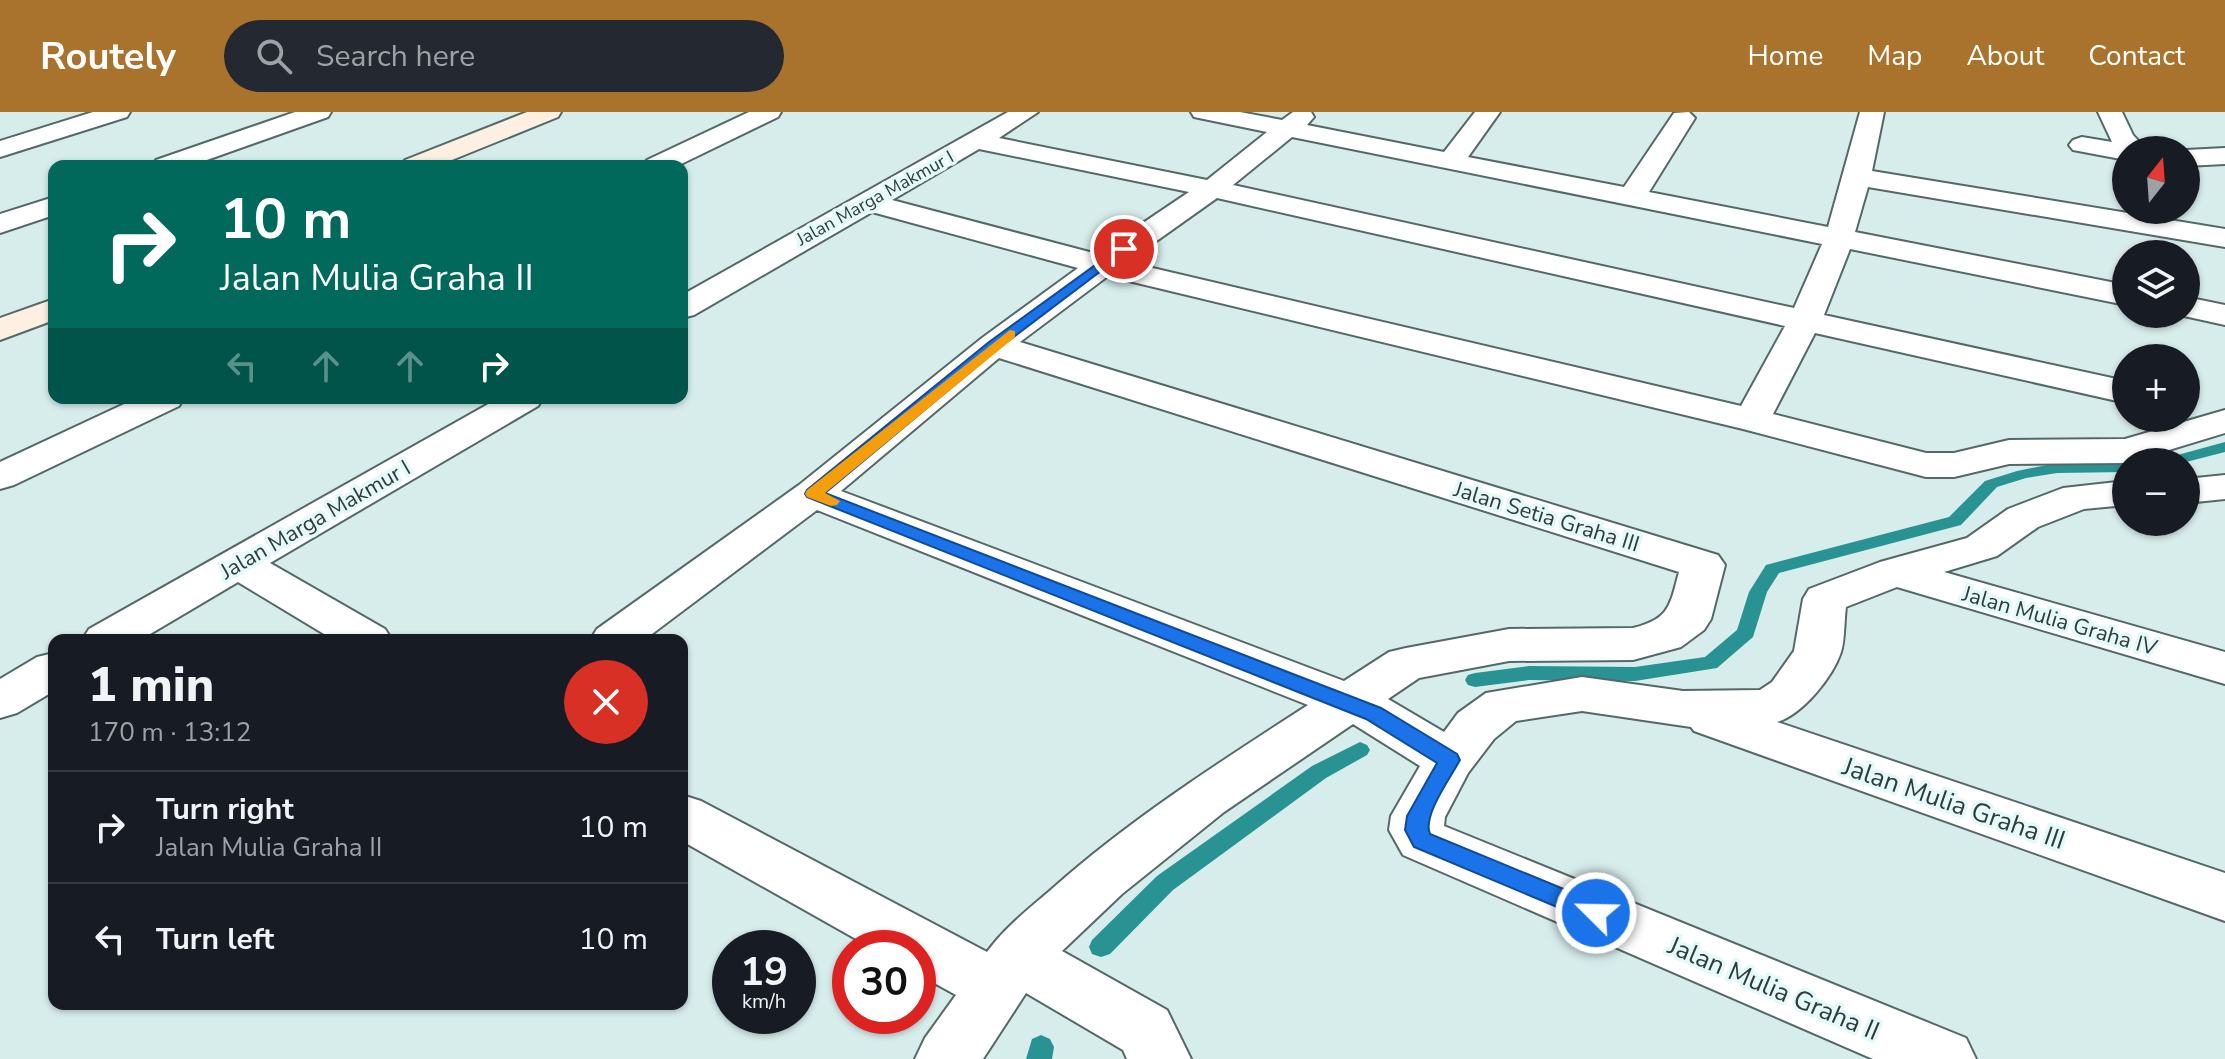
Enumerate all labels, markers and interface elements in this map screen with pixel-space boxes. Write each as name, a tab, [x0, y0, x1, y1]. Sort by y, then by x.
search box	[224, 20, 784, 92]
text: Routely	[40, 31, 176, 82]
icon: search	[252, 34, 296, 78]
text: Search here	[316, 36, 475, 77]
text: Home	[1748, 37, 1823, 75]
text: Map	[1867, 37, 1922, 75]
text: About	[1966, 37, 2044, 75]
text: Contact	[2088, 37, 2185, 75]
north arrow	[2112, 136, 2200, 224]
map controls	[2112, 136, 2200, 536]
street label: Jalan Marga Makmur I	[791, 145, 958, 252]
text: 10 m	[220, 181, 351, 258]
icon: right	[88, 192, 192, 296]
pin	[1090, 215, 1158, 283]
icon: arrive	[1102, 227, 1146, 271]
button: layers	[2112, 240, 2200, 328]
text: Jalan Mulia Graha II	[220, 254, 534, 303]
icon: left	[220, 344, 264, 388]
icon: ahead	[304, 344, 348, 388]
icon: ahead	[388, 344, 432, 388]
icon: right	[472, 344, 516, 388]
button: +	[2112, 344, 2200, 432]
button: −	[2112, 448, 2200, 536]
street label: Jalan Marga Makmur I	[214, 453, 416, 587]
street label: Jalan Setia Graha III	[1449, 474, 1643, 559]
street label: Jalan Mulia Graha IV	[1958, 579, 2161, 663]
text: 1 min	[88, 652, 214, 718]
button: close	[564, 660, 648, 744]
text: 170 m · 13:12	[88, 715, 251, 750]
street label: Jalan Mulia Graha III	[1837, 749, 2070, 858]
text: Turn right	[156, 789, 294, 830]
icon: right	[88, 805, 132, 849]
text: 10 m	[579, 807, 648, 848]
text: Jalan Mulia Graha II	[156, 830, 383, 865]
position arrow	[1554, 871, 1638, 955]
icon: left	[88, 917, 132, 961]
text: Turn left	[156, 919, 274, 960]
text: 10 m	[579, 919, 648, 960]
street label: Jalan Mulia Graha II	[1662, 928, 1885, 1049]
speed limit sign: 30	[832, 930, 936, 1034]
text: 19	[740, 945, 788, 999]
text: km/h	[742, 988, 786, 1015]

